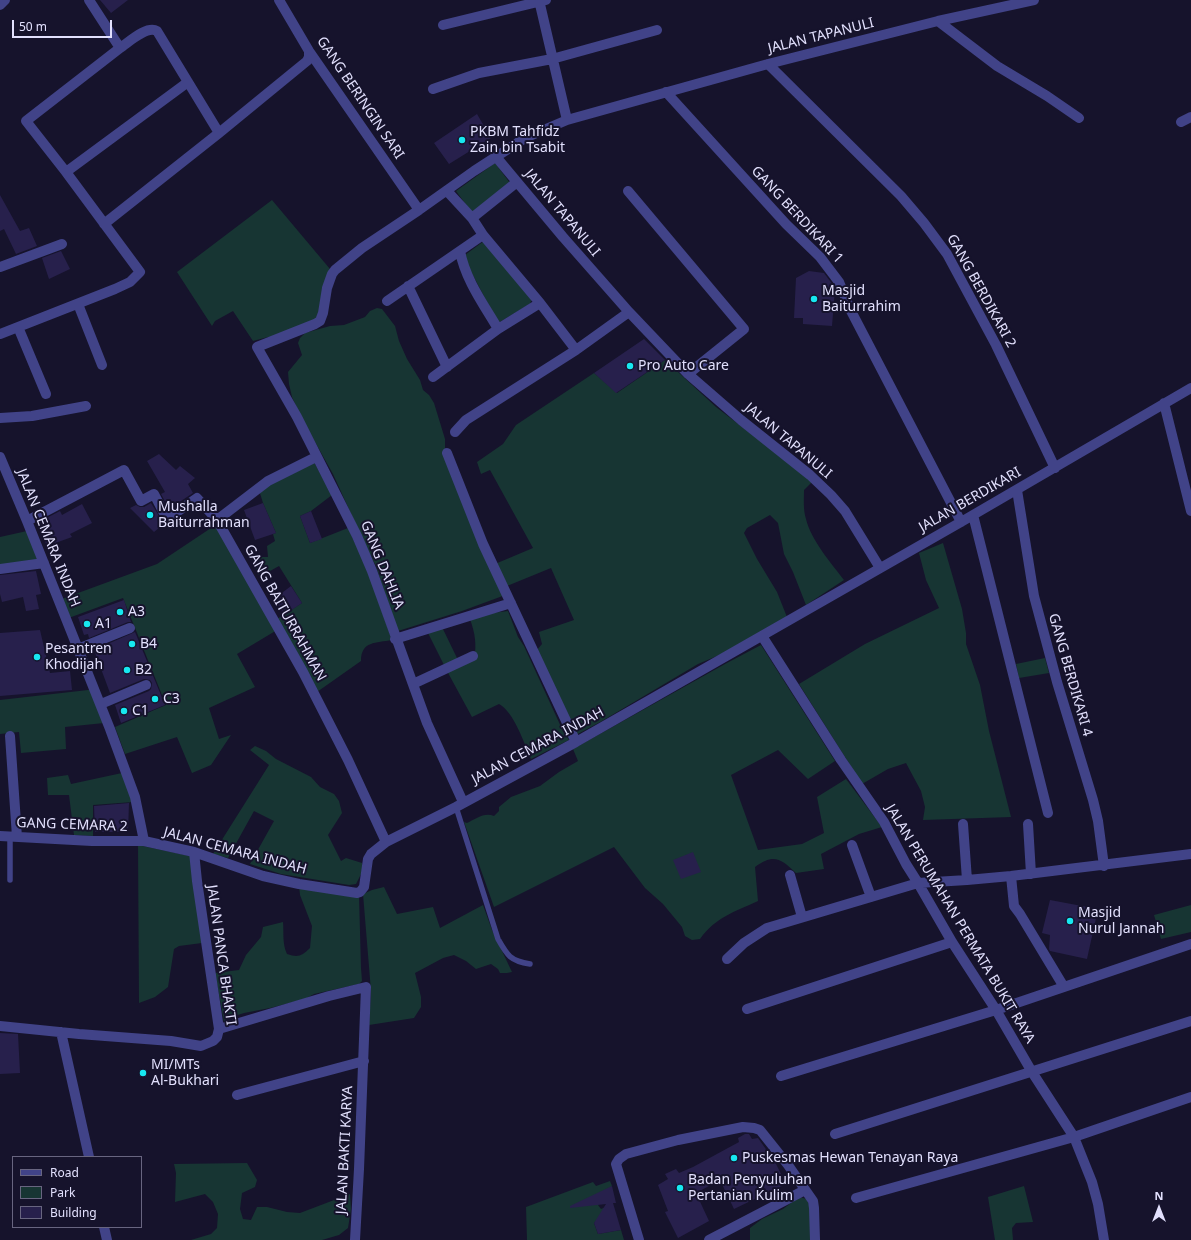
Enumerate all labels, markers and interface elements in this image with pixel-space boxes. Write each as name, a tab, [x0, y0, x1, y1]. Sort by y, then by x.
scale bar	[14, 12, 114, 38]
street label: JALAN TAPANULI	[766, 15, 876, 57]
text: 50 m	[19, 18, 47, 35]
street label: GANG BERINGIN SARI	[313, 34, 407, 162]
place label: PKBM Tahfidz Zain bin Tsabit	[470, 124, 565, 156]
marker: PKBM Tahfidz Zain bin Tsabit	[457, 135, 467, 145]
street label: GANG BERDIKARI 1	[748, 163, 846, 267]
street label: JALAN TAPANULI	[521, 166, 603, 260]
street label: GANG BERDIKARI 2	[943, 231, 1019, 351]
place label: Masjid Baiturrahim	[822, 283, 901, 316]
marker: Masjid Baiturrahim	[809, 294, 819, 304]
place label: Pro Auto Care	[638, 358, 729, 374]
marker: Pro Auto Care	[625, 361, 635, 371]
street label: JALAN TAPANULI	[741, 400, 835, 482]
street label: JALAN BERDIKARI	[916, 464, 1024, 536]
street label: JALAN CEMARA INDAH	[13, 466, 83, 610]
place label: Mushalla Baiturrahman	[158, 499, 250, 532]
marker: Mushalla Baiturrahman	[145, 510, 155, 520]
street label: GANG DAHLIA	[357, 518, 407, 612]
street label: GANG BAITURRAHMAN	[240, 542, 330, 684]
place label: A3	[128, 604, 145, 620]
marker: A3	[115, 607, 125, 617]
street label: GANG BERDIKARI 4	[1044, 612, 1096, 738]
place label: A1	[95, 616, 112, 632]
marker: A1	[82, 619, 92, 629]
place label: B4	[140, 636, 157, 652]
marker: B4	[127, 639, 137, 649]
place label: Pesantren Khodijah	[45, 641, 112, 674]
marker: Pesantren Khodijah	[32, 652, 42, 662]
place label: B2	[135, 662, 152, 678]
marker: B2	[122, 665, 132, 675]
place label: C3	[163, 691, 180, 707]
marker: C3	[150, 694, 160, 704]
place label: C1	[132, 703, 149, 719]
street label: JALAN CEMARA INDAH	[469, 704, 607, 788]
marker: C1	[119, 706, 129, 716]
street label: JALAN PERUMAHAN PERMATA BUKIT RAYA	[882, 801, 1038, 1047]
street label: GANG CEMARA 2	[16, 815, 128, 835]
street label: JALAN CEMARA INDAH	[162, 824, 308, 878]
street label: JALAN PANCA BHAKTI	[203, 884, 239, 1026]
place label: Masjid Nurul Jannah	[1078, 905, 1164, 938]
marker: Masjid Nurul Jannah	[1065, 916, 1075, 926]
place label: MI/MTs Al-Bukhari	[151, 1057, 219, 1090]
marker: MI/MTs Al-Bukhari	[138, 1068, 148, 1078]
street label: JALAN BAKTI KARYA	[333, 1085, 357, 1215]
place label: Puskesmas Hewan Tenayan Raya	[742, 1150, 958, 1166]
marker: Puskesmas Hewan Tenayan Raya	[729, 1153, 739, 1163]
legend	[12, 1156, 142, 1228]
text: Road	[50, 1164, 79, 1181]
place label: Badan Penyuluhan Pertanian Kulim	[688, 1172, 812, 1204]
marker: Badan Penyuluhan Pertanian Kulim	[675, 1183, 685, 1193]
text: Park	[50, 1184, 75, 1201]
north arrow	[1139, 1188, 1179, 1228]
text: N	[1155, 1188, 1163, 1203]
text: Building	[50, 1204, 97, 1221]

